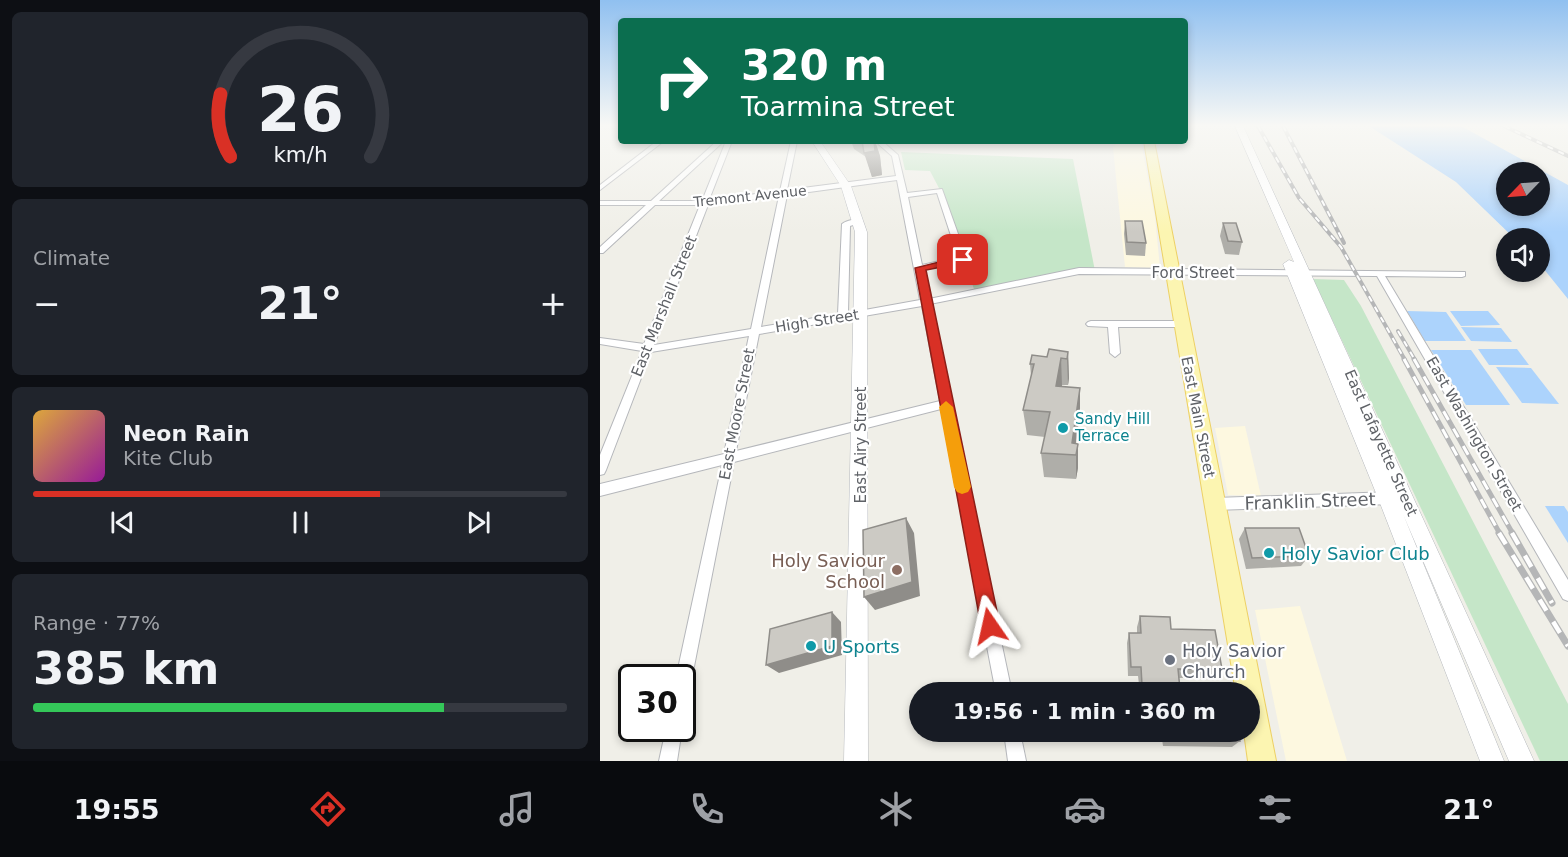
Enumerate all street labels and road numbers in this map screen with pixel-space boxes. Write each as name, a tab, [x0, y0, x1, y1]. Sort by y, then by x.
street label: Tremont Avenue	[692, 182, 807, 210]
street label: East Marshall Street	[627, 233, 701, 379]
street label: Ford Street	[1151, 264, 1235, 282]
street label: High Street	[774, 305, 860, 337]
street label: East Moore Street	[715, 346, 759, 481]
street label: East Washington Street	[1422, 353, 1526, 515]
street label: East Main Street	[1177, 355, 1219, 479]
street label: East Lafayette Street	[1341, 367, 1422, 519]
street label: East Airy Street	[852, 386, 870, 503]
street label: Franklin Street	[1244, 488, 1376, 514]

